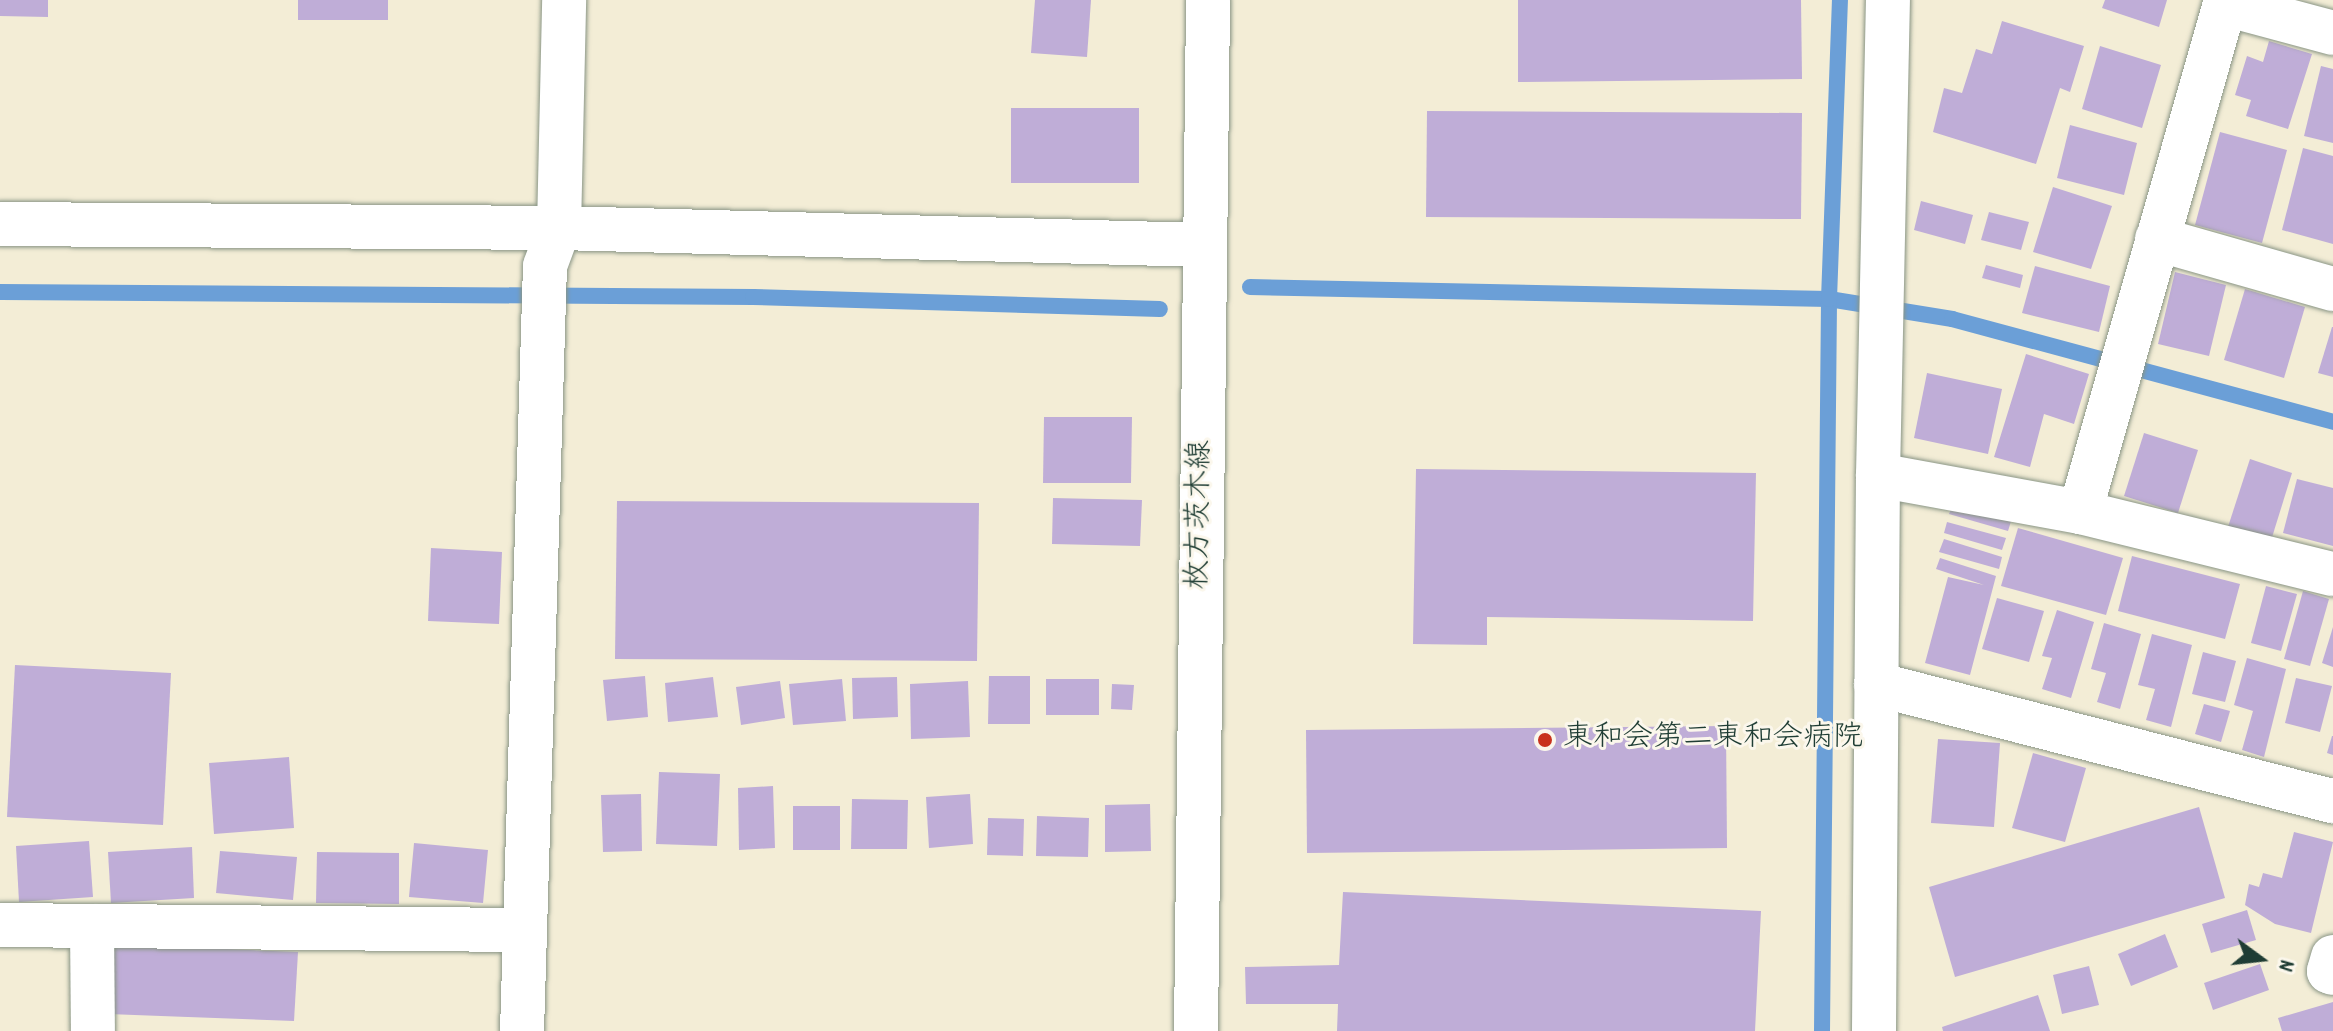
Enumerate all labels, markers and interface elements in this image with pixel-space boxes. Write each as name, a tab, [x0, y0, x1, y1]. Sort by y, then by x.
street label: 枚方茨木線	[1183, 440, 1221, 590]
place label: 東和会第二東和会病院	[1563, 722, 1863, 758]
marker: 東和会第二東和会病院	[1534, 729, 1556, 751]
north arrow	[2221, 919, 2301, 999]
text: N	[2268, 956, 2301, 975]

